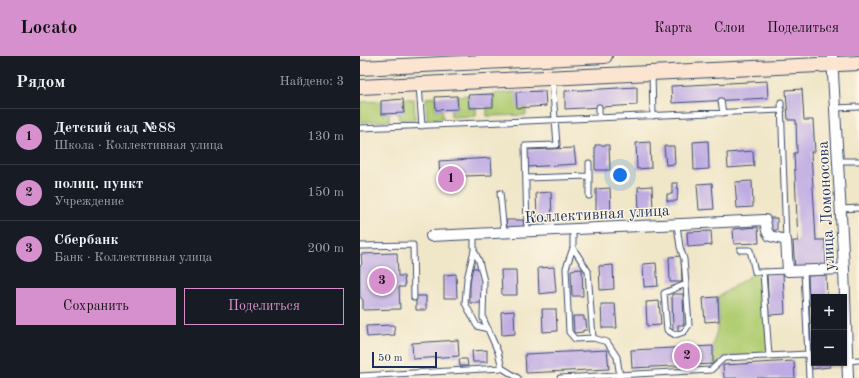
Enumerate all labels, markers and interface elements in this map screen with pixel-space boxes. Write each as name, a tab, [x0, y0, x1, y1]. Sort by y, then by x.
text: Locato	[20, 19, 77, 38]
text: Карта	[654, 21, 692, 35]
text: Слои	[714, 21, 745, 35]
text: Поделиться	[767, 21, 839, 35]
text: Рядом	[16, 74, 65, 91]
text: Найдено: 3	[280, 75, 344, 88]
text: Детский сад №88	[54, 121, 176, 136]
text: 1	[25, 130, 33, 143]
text: 130 m	[307, 130, 344, 143]
text: Школа · Коллективная улица	[54, 139, 223, 152]
street label: улица Ломоносова	[816, 140, 838, 271]
pin: 1	[438, 164, 464, 194]
your location	[610, 165, 630, 185]
text: полиц. пункт	[54, 177, 143, 192]
text: 2	[25, 186, 33, 199]
text: 150 m	[307, 186, 344, 199]
text: Учреждение	[54, 195, 124, 208]
street label: Коллективная улица	[524, 203, 670, 227]
text: Сбербанк	[54, 233, 118, 248]
text: 3	[25, 242, 33, 255]
text: 200 m	[307, 242, 344, 255]
text: Банк · Коллективная улица	[54, 251, 212, 264]
pin: 3	[369, 266, 395, 296]
button: Сохранить	[16, 288, 176, 325]
button: Поделиться	[184, 288, 344, 325]
map controls	[811, 294, 847, 366]
button: +	[811, 294, 847, 330]
button: −	[811, 330, 847, 366]
pin: 2	[674, 341, 700, 371]
scale bar	[372, 350, 437, 369]
text: 50 m	[378, 353, 403, 364]

